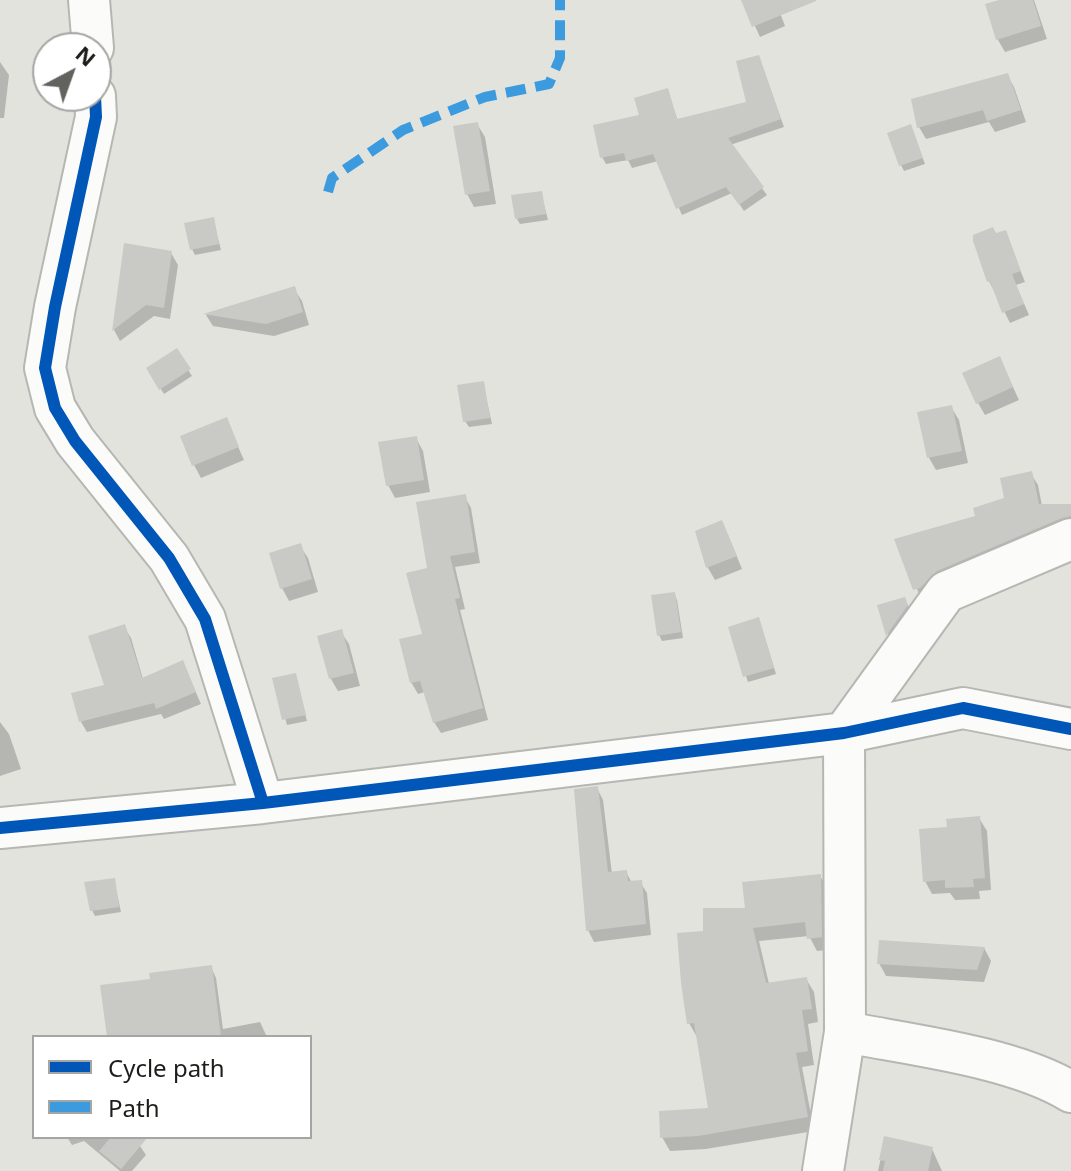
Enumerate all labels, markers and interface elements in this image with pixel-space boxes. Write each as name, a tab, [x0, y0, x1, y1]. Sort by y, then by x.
north arrow	[32, 32, 112, 112]
text: N	[70, 38, 103, 73]
legend	[32, 1035, 312, 1139]
text: Cycle path	[108, 1051, 225, 1084]
text: Path	[108, 1091, 159, 1124]

